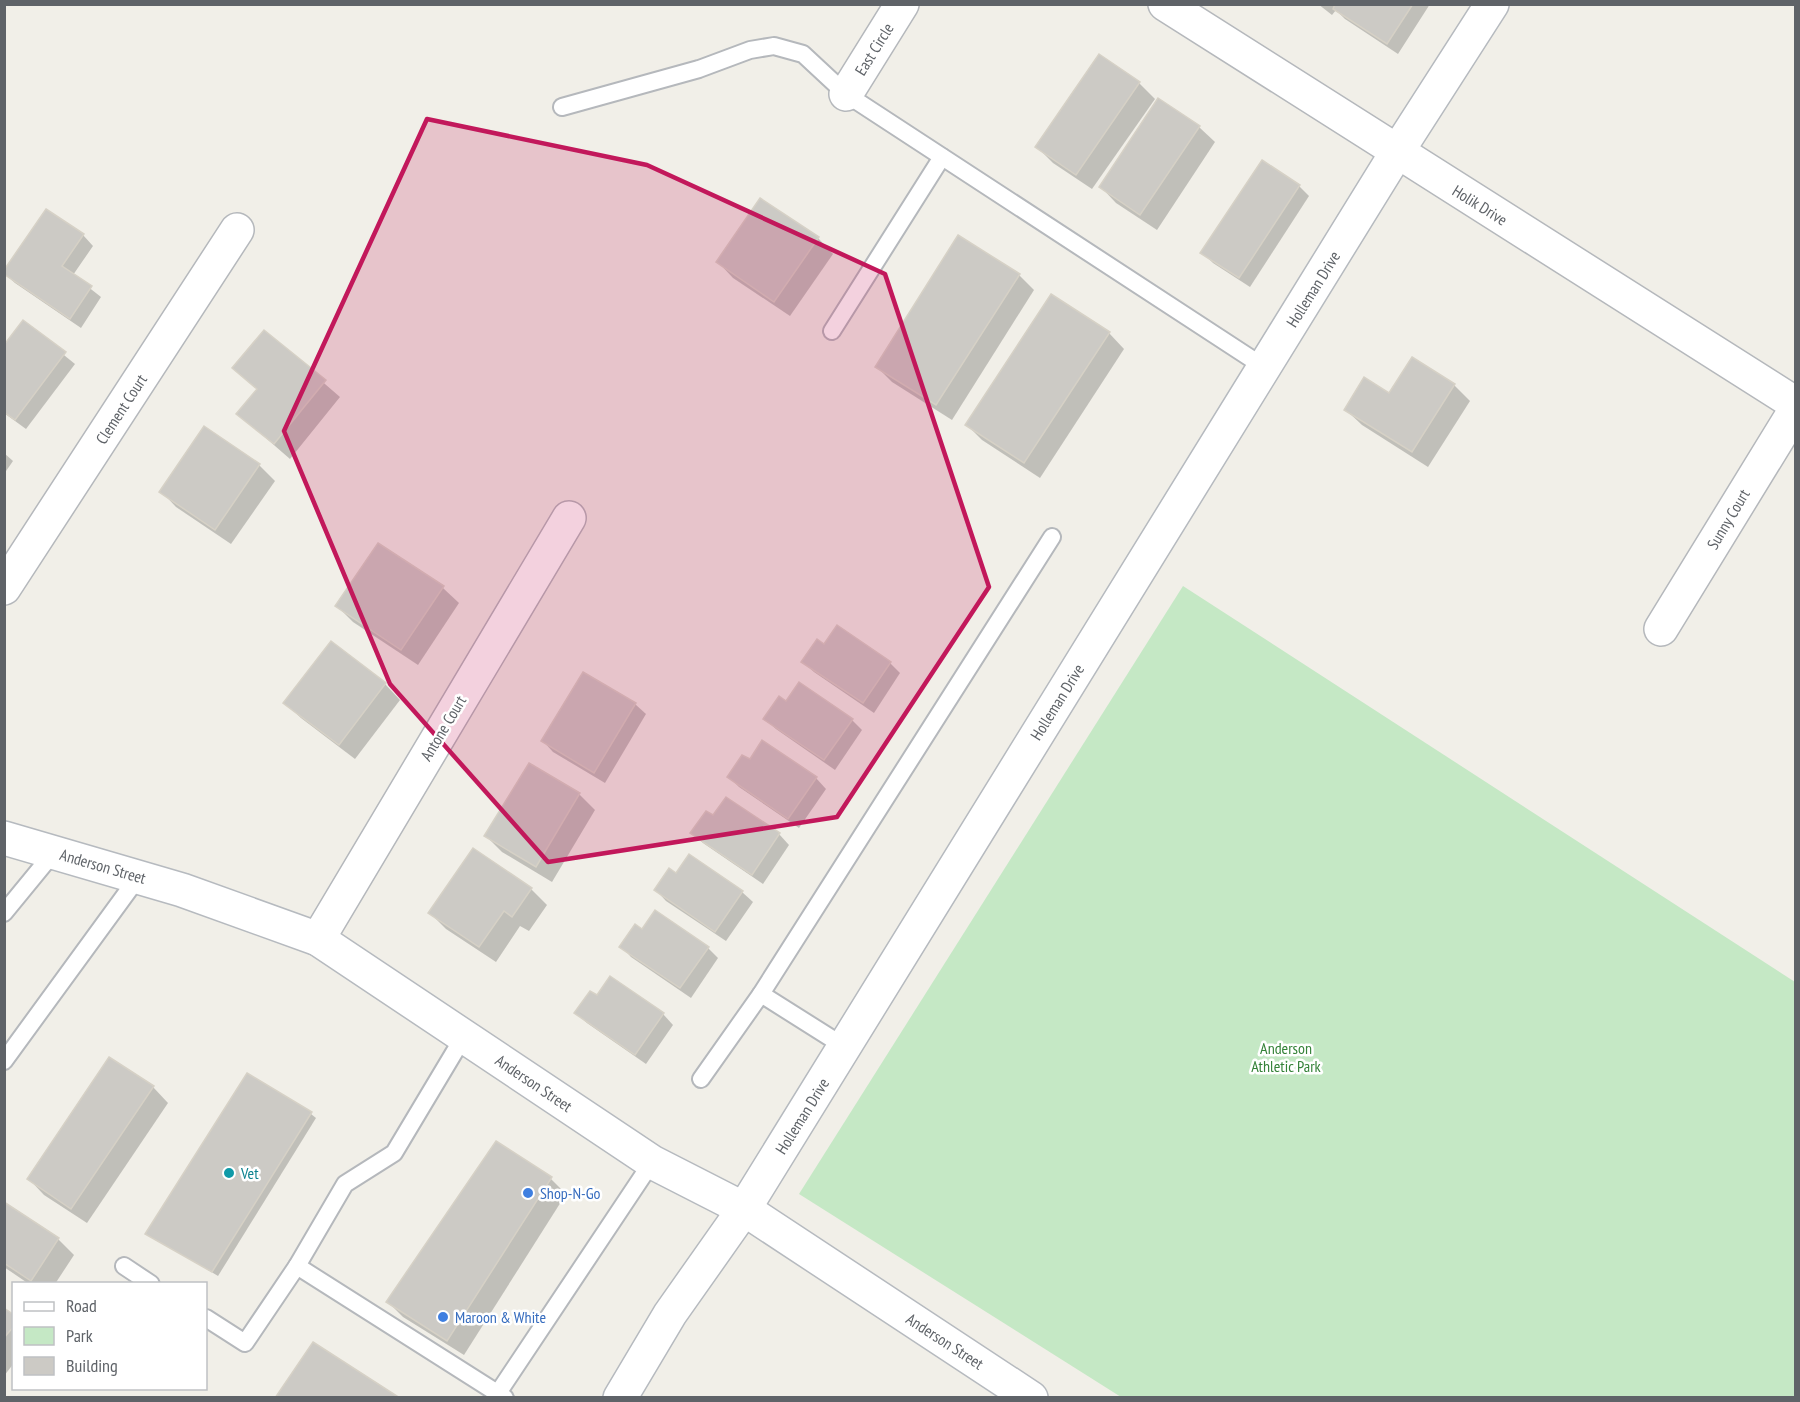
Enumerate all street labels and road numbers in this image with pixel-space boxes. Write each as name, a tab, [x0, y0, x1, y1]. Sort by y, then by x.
street label: East Circle	[850, 19, 898, 79]
street label: Holik Drive	[1449, 180, 1511, 230]
street label: Holleman Drive	[1282, 247, 1344, 331]
street label: Clement Court	[91, 370, 151, 448]
street label: Sunny Court	[1702, 485, 1754, 553]
street label: Holleman Drive	[1026, 660, 1088, 744]
street label: Antone Court	[416, 691, 471, 764]
street label: Anderson Street	[58, 844, 149, 888]
street label: Anderson Street	[492, 1050, 577, 1116]
street label: Holleman Drive	[771, 1074, 833, 1158]
street label: Anderson Street	[902, 1309, 988, 1374]

